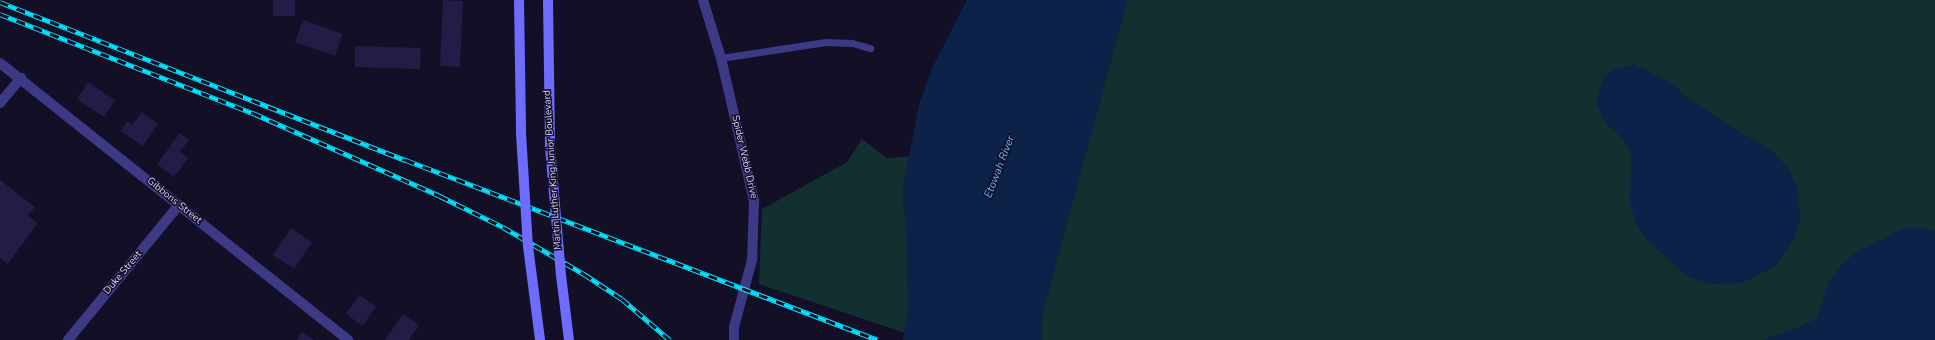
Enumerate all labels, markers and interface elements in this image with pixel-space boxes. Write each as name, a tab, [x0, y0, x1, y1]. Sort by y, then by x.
street label: Martin Luther King Junior Boulevard	[541, 90, 565, 250]
street label: Spider Webb Drive	[729, 114, 759, 200]
water label: Etowah River	[982, 134, 1018, 200]
street label: Gibbons Street	[144, 175, 204, 227]
street label: Duke Street	[101, 249, 145, 297]

